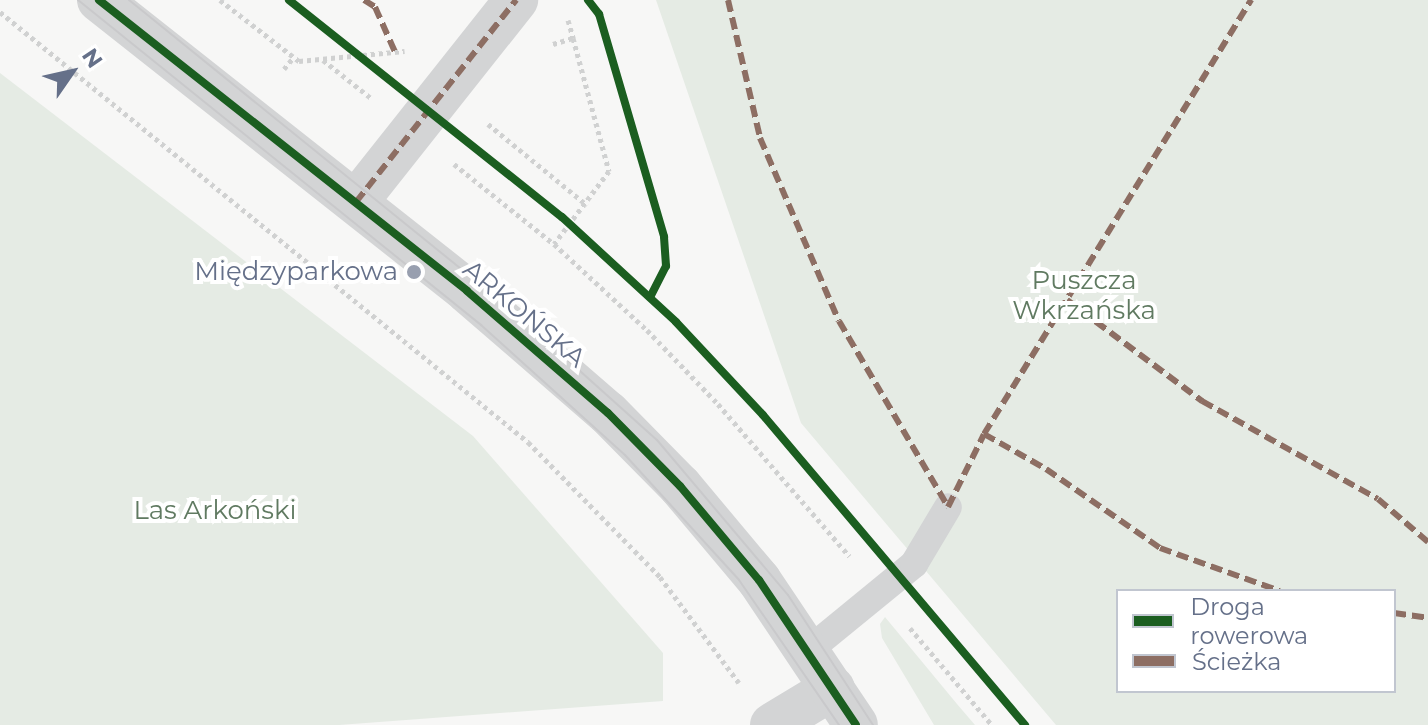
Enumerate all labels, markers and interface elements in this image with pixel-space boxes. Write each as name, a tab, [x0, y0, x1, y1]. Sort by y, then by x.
north arrow	[32, 32, 112, 112]
text: N	[76, 43, 108, 73]
street label: ARKOŃSKA	[456, 254, 592, 374]
place label: Międzyparkowa	[194, 256, 398, 288]
marker: Międzyparkowa	[405, 263, 423, 281]
park label: Puszcza Wkrzańska	[1012, 265, 1156, 326]
park label: Las Arkoński	[133, 495, 297, 527]
legend	[1116, 589, 1396, 693]
text: Droga rowerowa	[1190, 592, 1308, 650]
text: Ścieżka	[1192, 647, 1281, 676]

